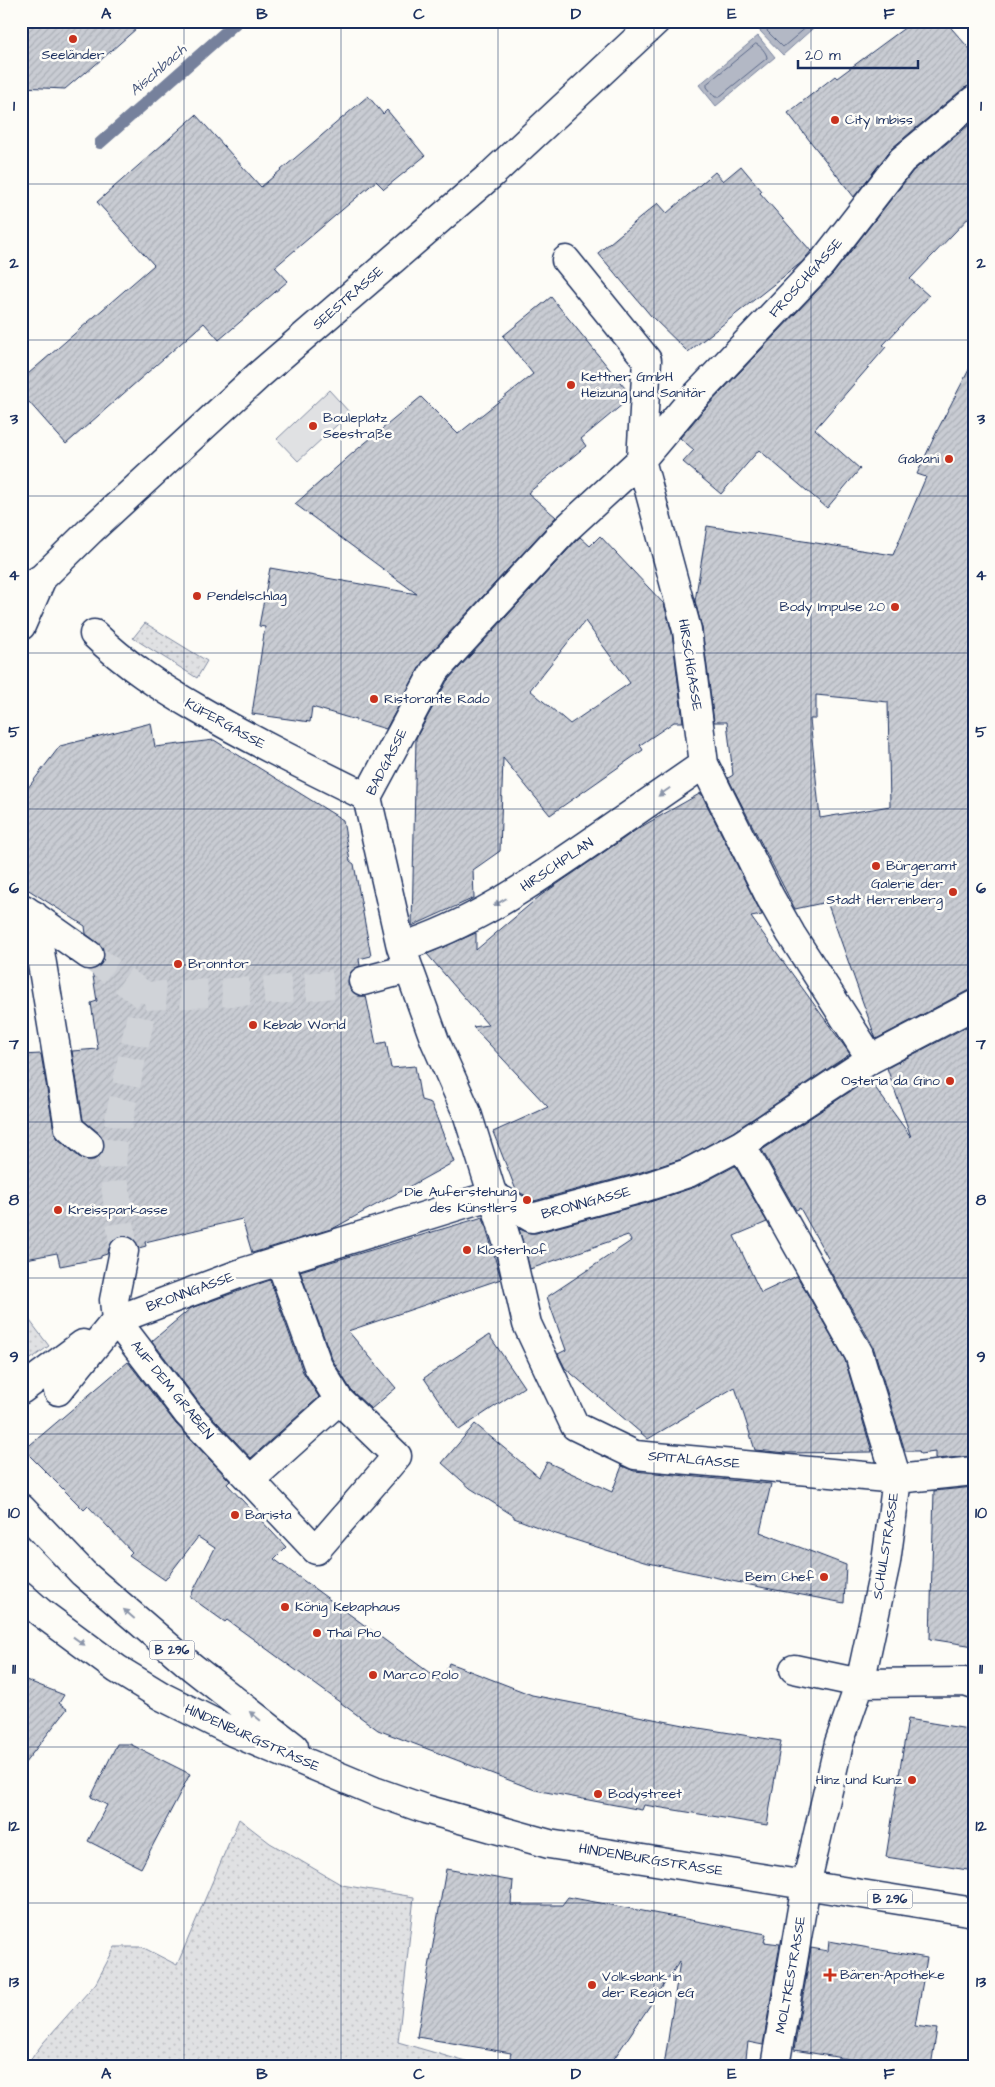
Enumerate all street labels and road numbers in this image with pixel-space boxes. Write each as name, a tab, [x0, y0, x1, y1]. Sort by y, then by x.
street label: FROSCHGASSE	[765, 233, 848, 322]
street label: SEESTRASSE	[308, 261, 388, 335]
street label: HIRSCHGASSE	[673, 618, 707, 713]
street label: KÜFERGASSE	[181, 694, 269, 755]
street label: BADGASSE	[362, 724, 413, 799]
street label: HIRSCHPLAN	[516, 833, 598, 897]
street label: BRONNGASSE	[539, 1181, 634, 1225]
street label: BRONNGASSE	[143, 1267, 237, 1317]
street label: AUF DEM GRABEN	[126, 1336, 218, 1444]
street label: SPITALGASSE	[647, 1446, 742, 1474]
street label: SCHULSTRASSE	[868, 1490, 904, 1601]
road number: B 296	[150, 1640, 194, 1660]
street label: HINDENBURGSTRASSE	[181, 1699, 323, 1777]
street label: HINDENBURGSTRASSE	[577, 1839, 725, 1881]
road number: B 296	[868, 1890, 912, 1908]
street label: MOLTKESTRASSE	[771, 1914, 811, 2035]

